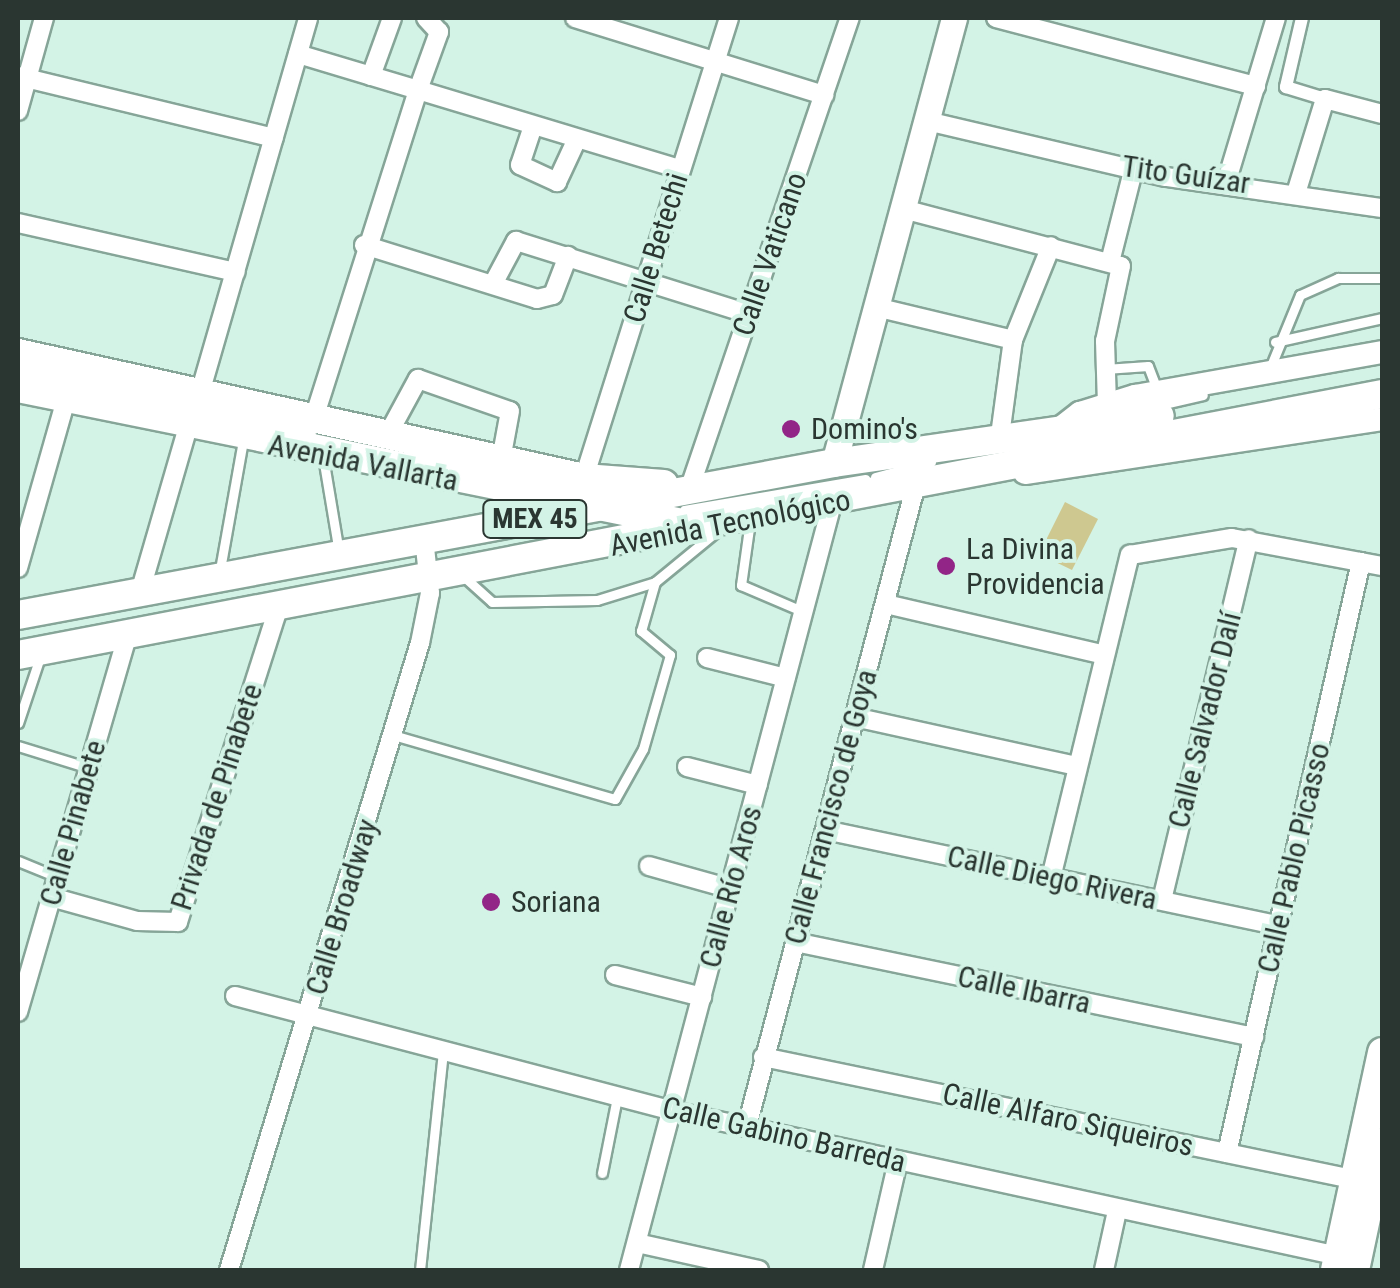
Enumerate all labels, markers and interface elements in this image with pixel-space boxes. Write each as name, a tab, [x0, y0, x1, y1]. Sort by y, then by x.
street label: Tito Guízar	[1120, 148, 1252, 202]
street label: Calle Vaticano	[725, 168, 815, 340]
street label: Calle Betechi	[616, 169, 696, 327]
place label: Domino's	[811, 411, 918, 447]
marker: Domino's	[780, 418, 802, 440]
street label: Avenida Vallarta	[265, 427, 461, 499]
street label: Avenida Tecnológico	[606, 482, 854, 564]
road number: MEX 45	[480, 496, 590, 542]
place label: La Divina Providencia	[966, 531, 1105, 602]
marker: La Divina Providencia	[935, 555, 957, 577]
street label: Calle Salvador Dalí	[1161, 608, 1249, 832]
street label: Calle Francisco de Goya	[777, 666, 885, 948]
street label: Privada de Pinabete	[163, 679, 271, 915]
street label: Calle Pinabete	[32, 736, 114, 910]
street label: Calle Pablo Picasso	[1250, 740, 1338, 976]
street label: Calle Río Aros	[692, 802, 770, 972]
street label: Calle Broadway	[298, 815, 386, 999]
street label: Calle Diego Rivera	[944, 838, 1160, 918]
place label: Soriana	[511, 884, 601, 920]
marker: Soriana	[480, 891, 502, 913]
street label: Calle Ibarra	[954, 958, 1094, 1022]
street label: Calle Alfaro Siqueiros	[939, 1076, 1197, 1164]
street label: Calle Gabino Barreda	[659, 1090, 909, 1180]

